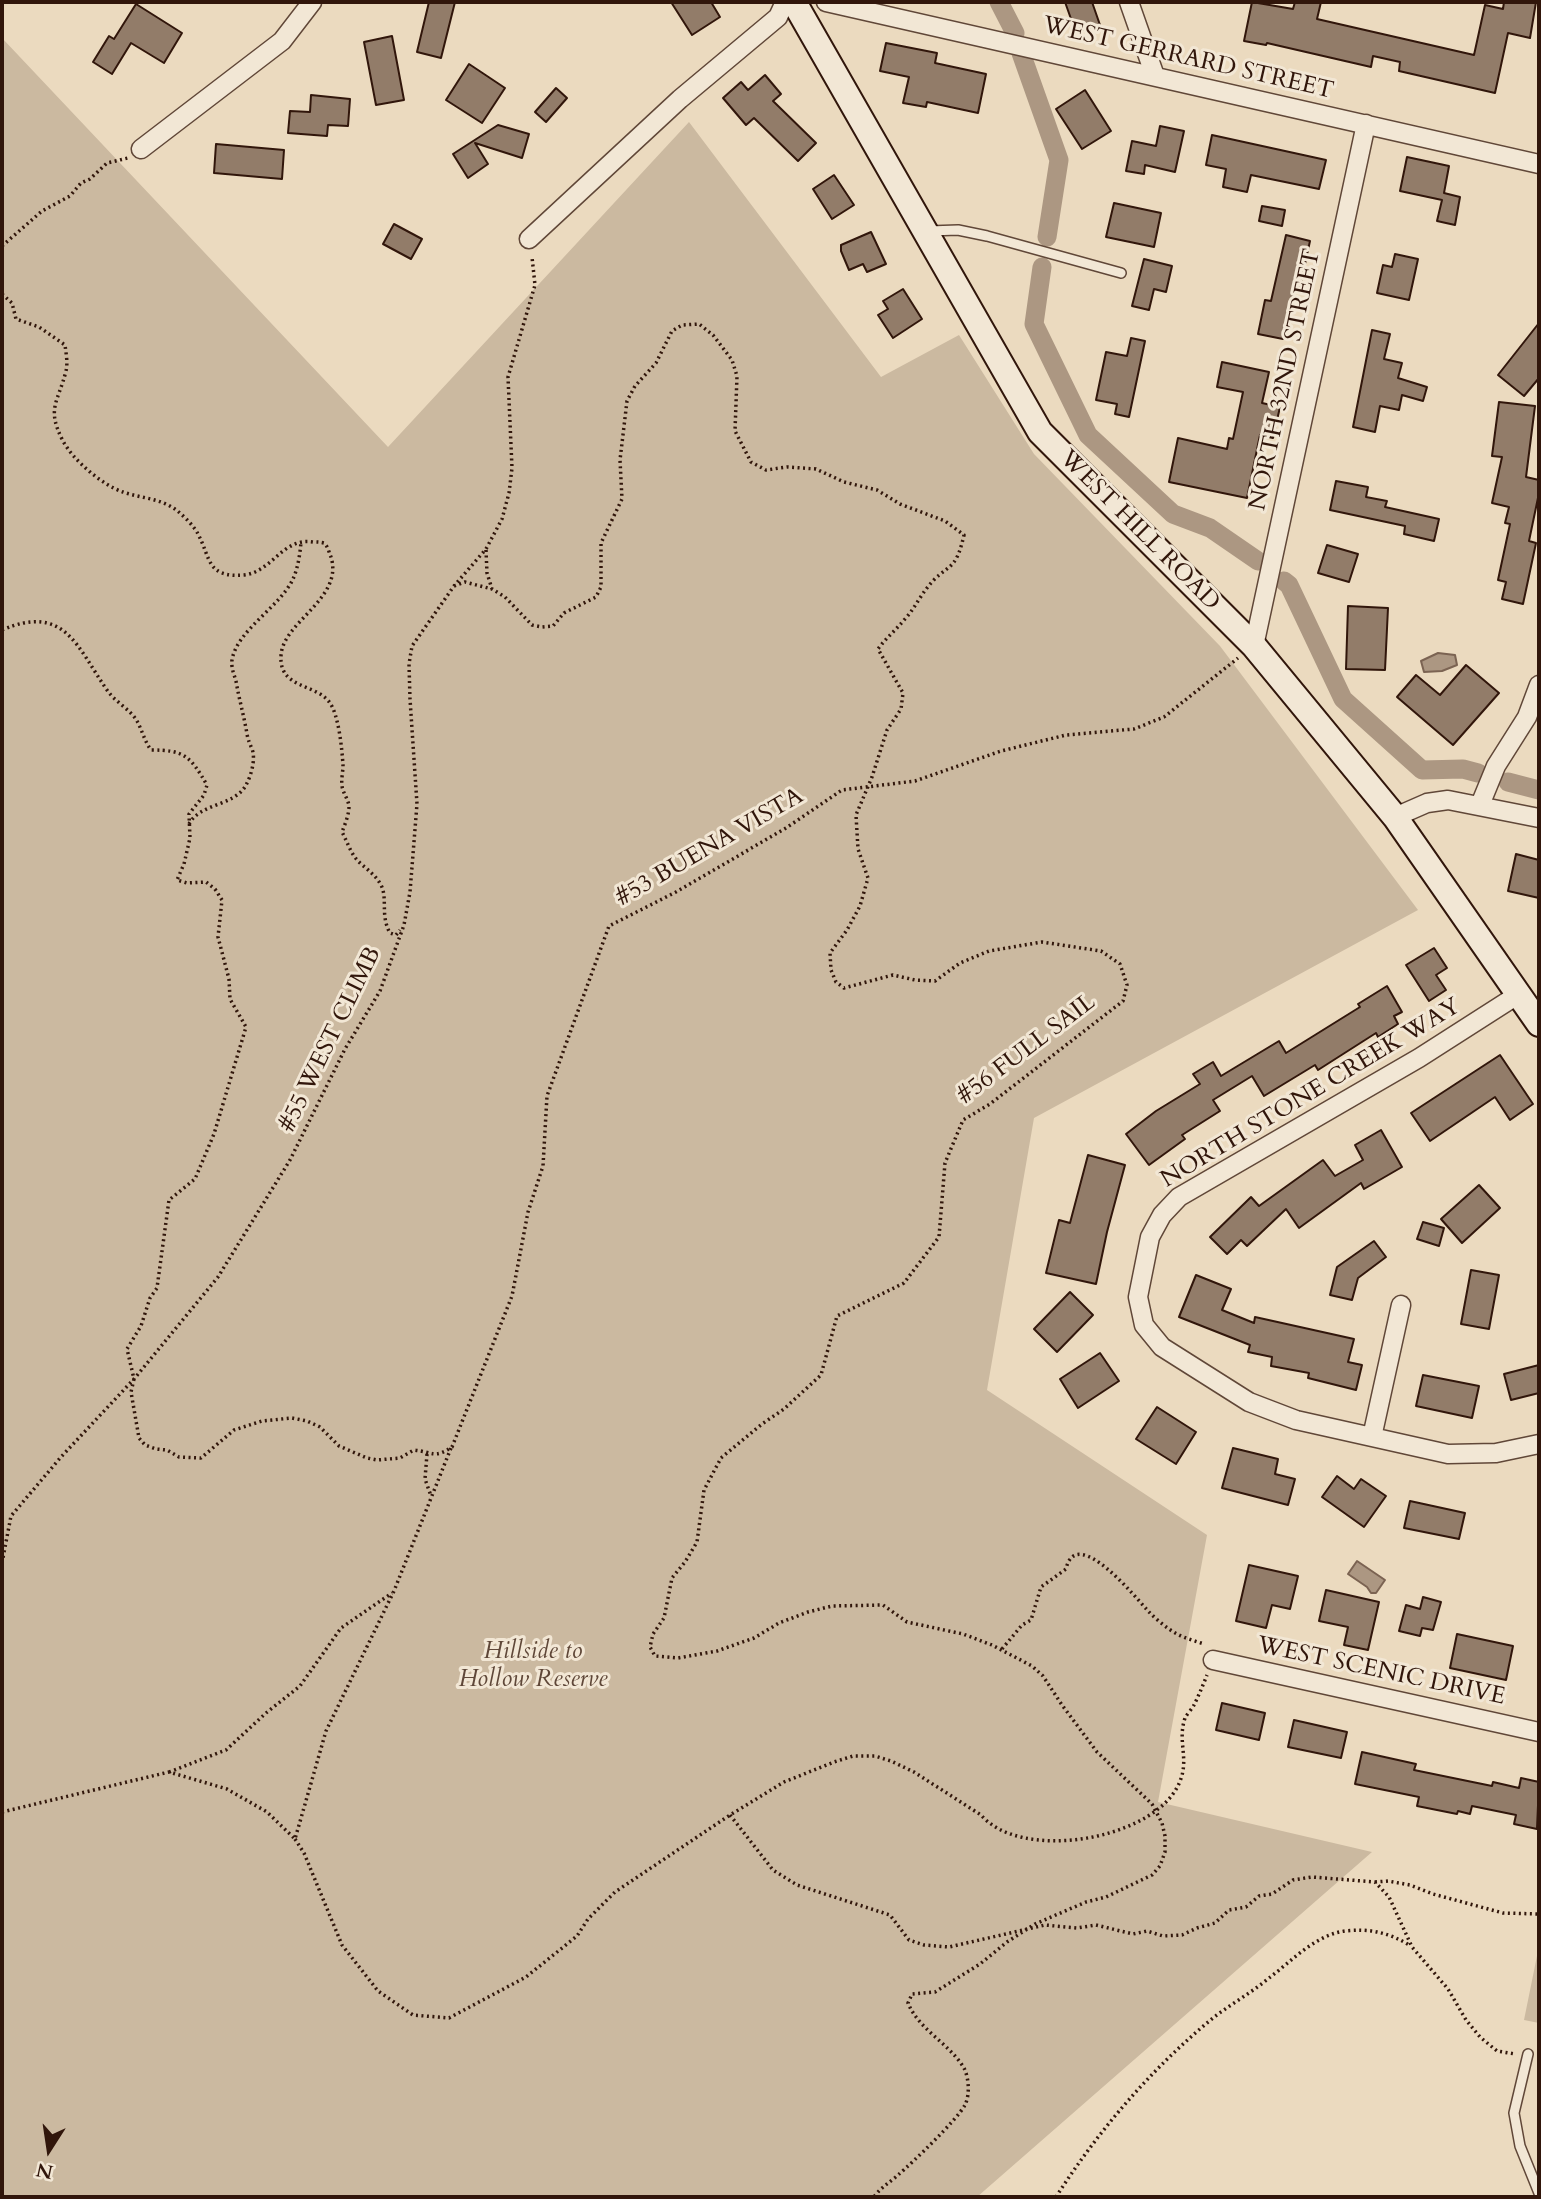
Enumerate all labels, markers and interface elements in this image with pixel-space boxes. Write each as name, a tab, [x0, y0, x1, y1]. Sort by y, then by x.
street label: WEST GERRARD STREET	[1040, 11, 1336, 107]
street label: NORTH 32ND STREET	[1244, 247, 1328, 513]
street label: WEST HILL ROAD	[1053, 445, 1225, 617]
street label: #53 BUENA VISTA	[611, 782, 809, 914]
street label: #55 WEST CLIMB	[274, 943, 388, 1137]
street label: #56 FULL SAIL	[952, 989, 1102, 1111]
street label: NORTH STONE CREEK WAY	[1156, 993, 1466, 1195]
street label: WEST SCENIC DRIVE	[1254, 1632, 1508, 1712]
park label: Hillside to Hollow Reserve	[459, 1638, 607, 1694]
north arrow	[14, 2115, 84, 2185]
text: N	[34, 2156, 55, 2185]

